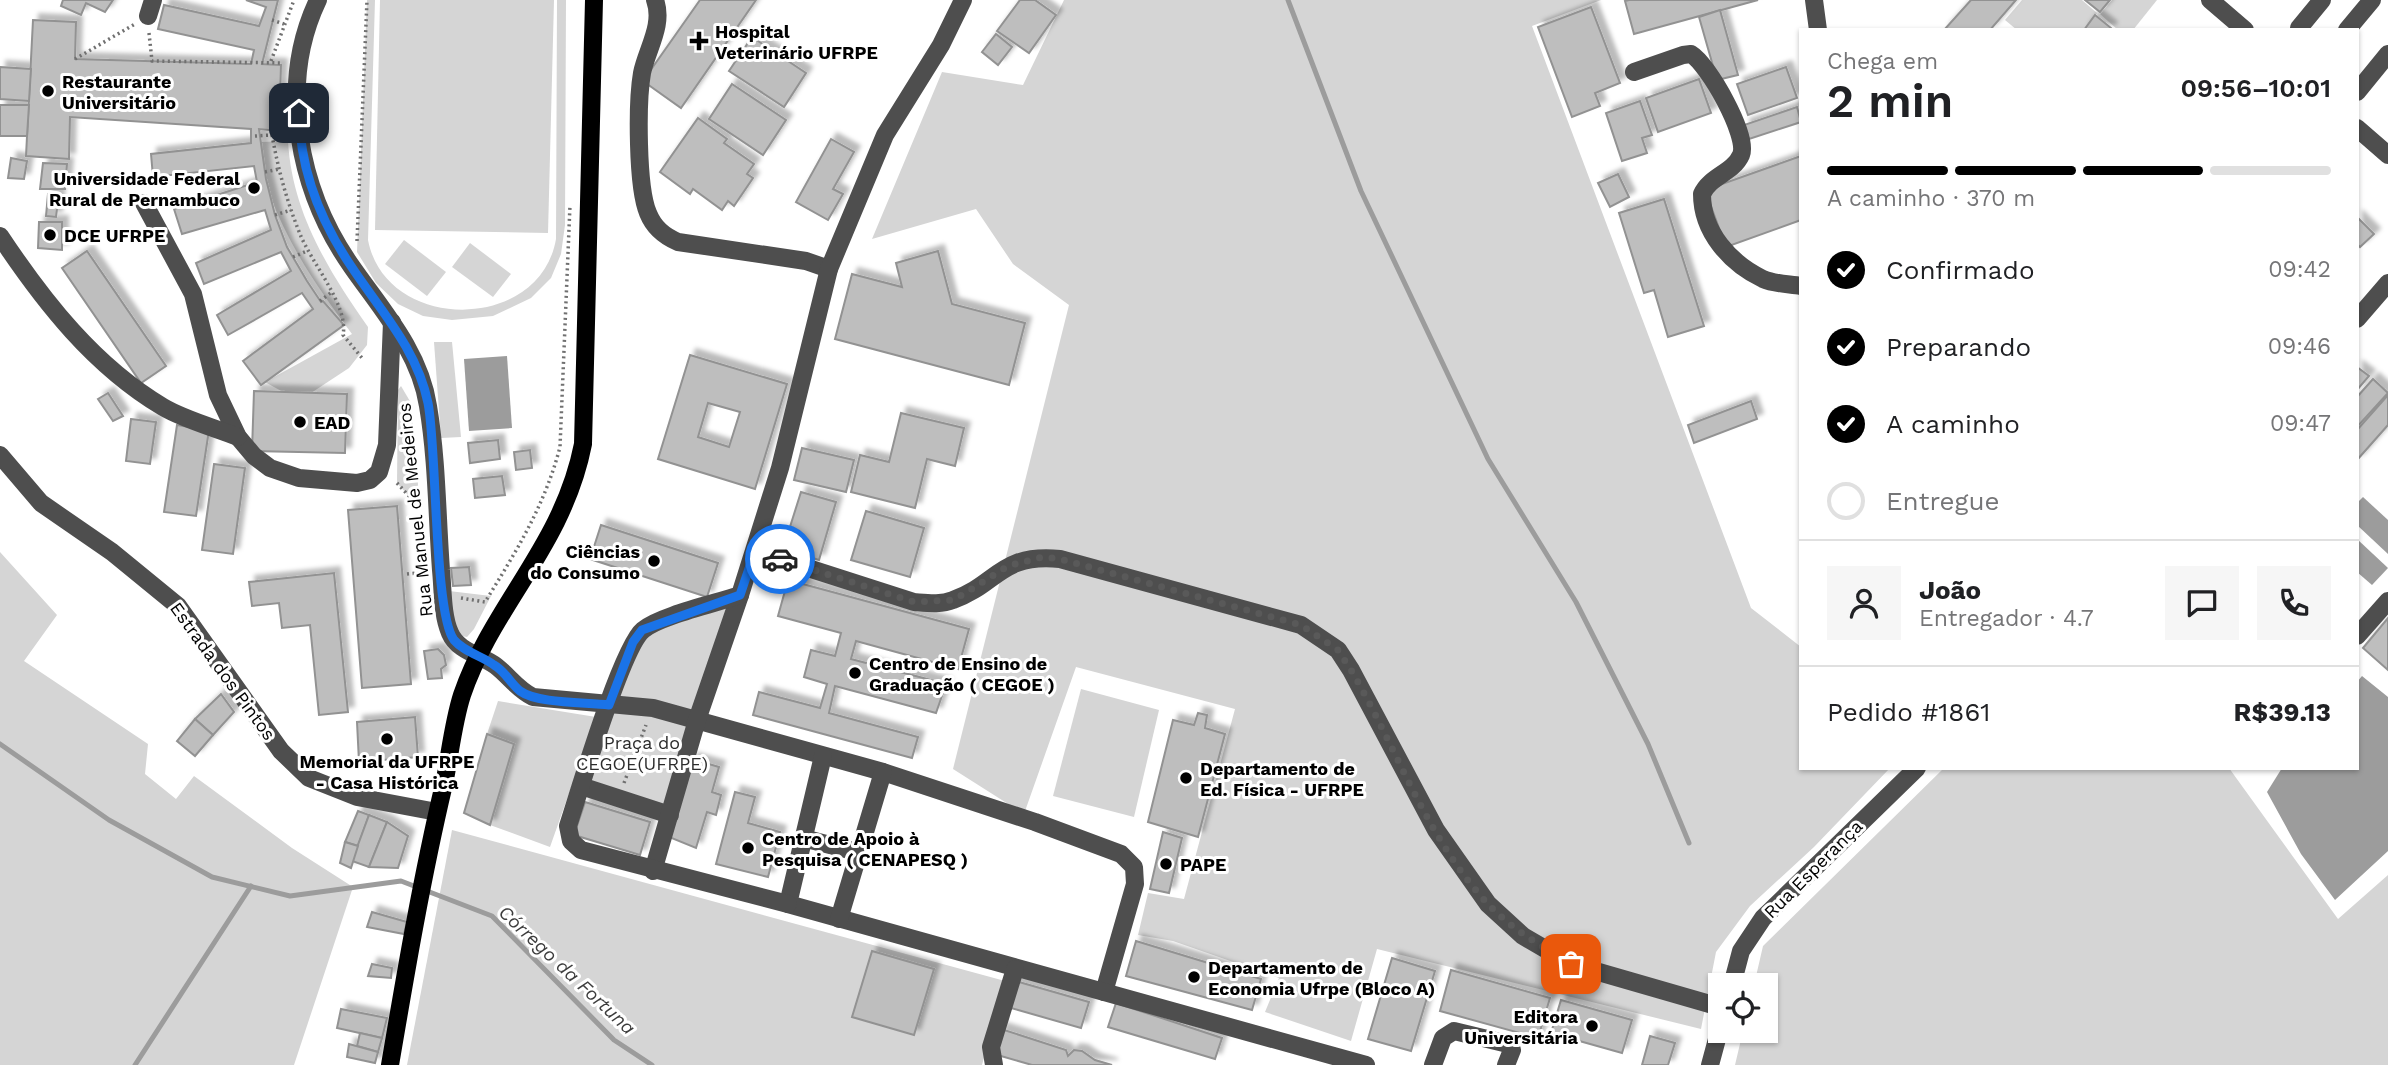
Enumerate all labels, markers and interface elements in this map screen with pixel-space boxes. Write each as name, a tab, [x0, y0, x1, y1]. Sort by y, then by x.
place label: Hospital Veterinário UFRPE	[715, 21, 878, 63]
marker: Hospital Veterinário UFRPE	[689, 31, 709, 51]
text: Chega em	[1827, 48, 1938, 75]
place label: Restaurante Universitário	[62, 71, 176, 113]
text: 09:56–10:01	[2180, 73, 2331, 103]
text: 2 min	[1827, 74, 1953, 128]
marker: Restaurante Universitário	[40, 83, 56, 99]
pin	[269, 83, 329, 143]
icon: home	[280, 94, 318, 132]
place label: Universidade Federal Rural de Pernambuco	[49, 168, 240, 210]
marker: Universidade Federal Rural de Pernambuco	[246, 180, 262, 196]
text: A caminho · 370 m	[1827, 185, 2035, 212]
place label: DCE UFRPE	[64, 225, 165, 246]
marker: DCE UFRPE	[42, 227, 58, 243]
icon: check	[1827, 251, 1865, 289]
text: Confirmado	[1886, 255, 2035, 285]
text: 09:42	[2268, 256, 2331, 283]
icon: check	[1827, 328, 1865, 366]
text: Preparando	[1886, 332, 2031, 362]
text: 09:46	[2268, 333, 2331, 360]
street label: Rua Manuel de Medeiros	[393, 402, 437, 618]
icon: check	[1827, 405, 1865, 443]
text: A caminho	[1886, 409, 2020, 439]
text: 09:47	[2270, 410, 2331, 437]
place label: EAD	[314, 412, 351, 433]
marker: EAD	[292, 414, 308, 430]
text: Entregue	[1886, 486, 1999, 516]
courier	[745, 524, 815, 594]
icon: car	[761, 540, 799, 578]
place label: Ciências do Consumo	[530, 541, 640, 583]
marker: Ciências do Consumo	[646, 553, 662, 569]
button: person	[1827, 566, 1901, 640]
button: chat	[2165, 566, 2239, 640]
button: phone	[2257, 566, 2331, 640]
text: João	[1919, 575, 1981, 605]
street label: Estrada dos Pintos	[166, 598, 280, 744]
text: Entregador · 4.7	[1919, 605, 2094, 632]
place label: Centro de Ensino de Graduação ( CEGOE )	[869, 653, 1055, 695]
marker: Centro de Ensino de Graduação ( CEGOE )	[847, 665, 863, 681]
text: Pedido #1861	[1827, 697, 1990, 727]
text: R$39.13	[2234, 697, 2331, 727]
marker: Memorial da UFRPE - Casa Histórica	[379, 731, 395, 747]
park label: Praça do CEGOE(UFRPE)	[576, 732, 708, 774]
place label: Memorial da UFRPE - Casa Histórica	[300, 751, 474, 793]
place label: Departamento de Ed. Física - UFRPE	[1200, 758, 1364, 800]
marker: Departamento de Ed. Física - UFRPE	[1178, 770, 1194, 786]
street label: Rua Esperança	[1760, 816, 1866, 922]
place label: Centro de Apoio à Pesquisa ( CENAPESQ )	[762, 828, 968, 870]
marker: Centro de Apoio à Pesquisa ( CENAPESQ )	[740, 840, 756, 856]
place label: PAPE	[1180, 854, 1226, 875]
marker: PAPE	[1158, 856, 1174, 872]
water label: Córrego da Fortuna	[494, 901, 640, 1040]
pin	[1541, 934, 1601, 994]
icon: bag	[1552, 945, 1590, 983]
place label: Departamento de Economia Ufrpe (Bloco A)	[1208, 957, 1435, 999]
marker: Departamento de Economia Ufrpe (Bloco A)	[1186, 969, 1202, 985]
map controls	[1708, 973, 1778, 1043]
button: locate	[1708, 973, 1778, 1043]
place label: Editora Universitária	[1464, 1006, 1579, 1048]
marker: Editora Universitária	[1584, 1018, 1600, 1034]

